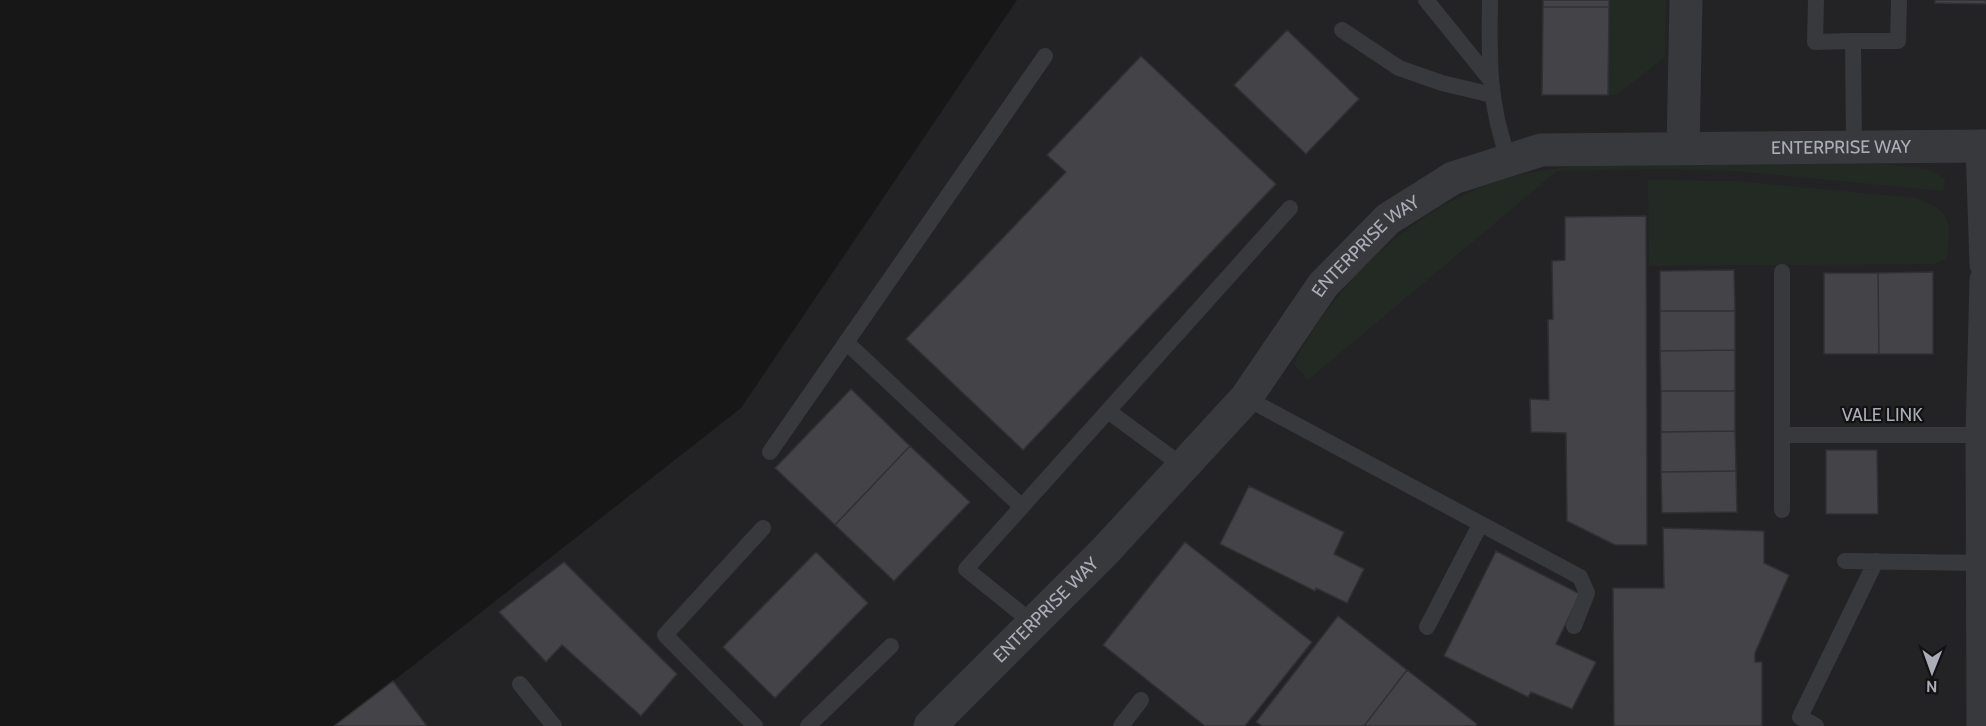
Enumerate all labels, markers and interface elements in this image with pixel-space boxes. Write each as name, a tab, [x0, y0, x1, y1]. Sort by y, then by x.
street label: ENTERPRISE WAY	[1771, 136, 1912, 159]
street label: ENTERPRISE WAY	[1307, 191, 1424, 301]
street label: VALE LINK	[1842, 404, 1923, 426]
street label: ENTERPRISE WAY	[989, 552, 1104, 667]
north arrow	[1902, 642, 1962, 702]
text: N	[1926, 677, 1938, 696]

